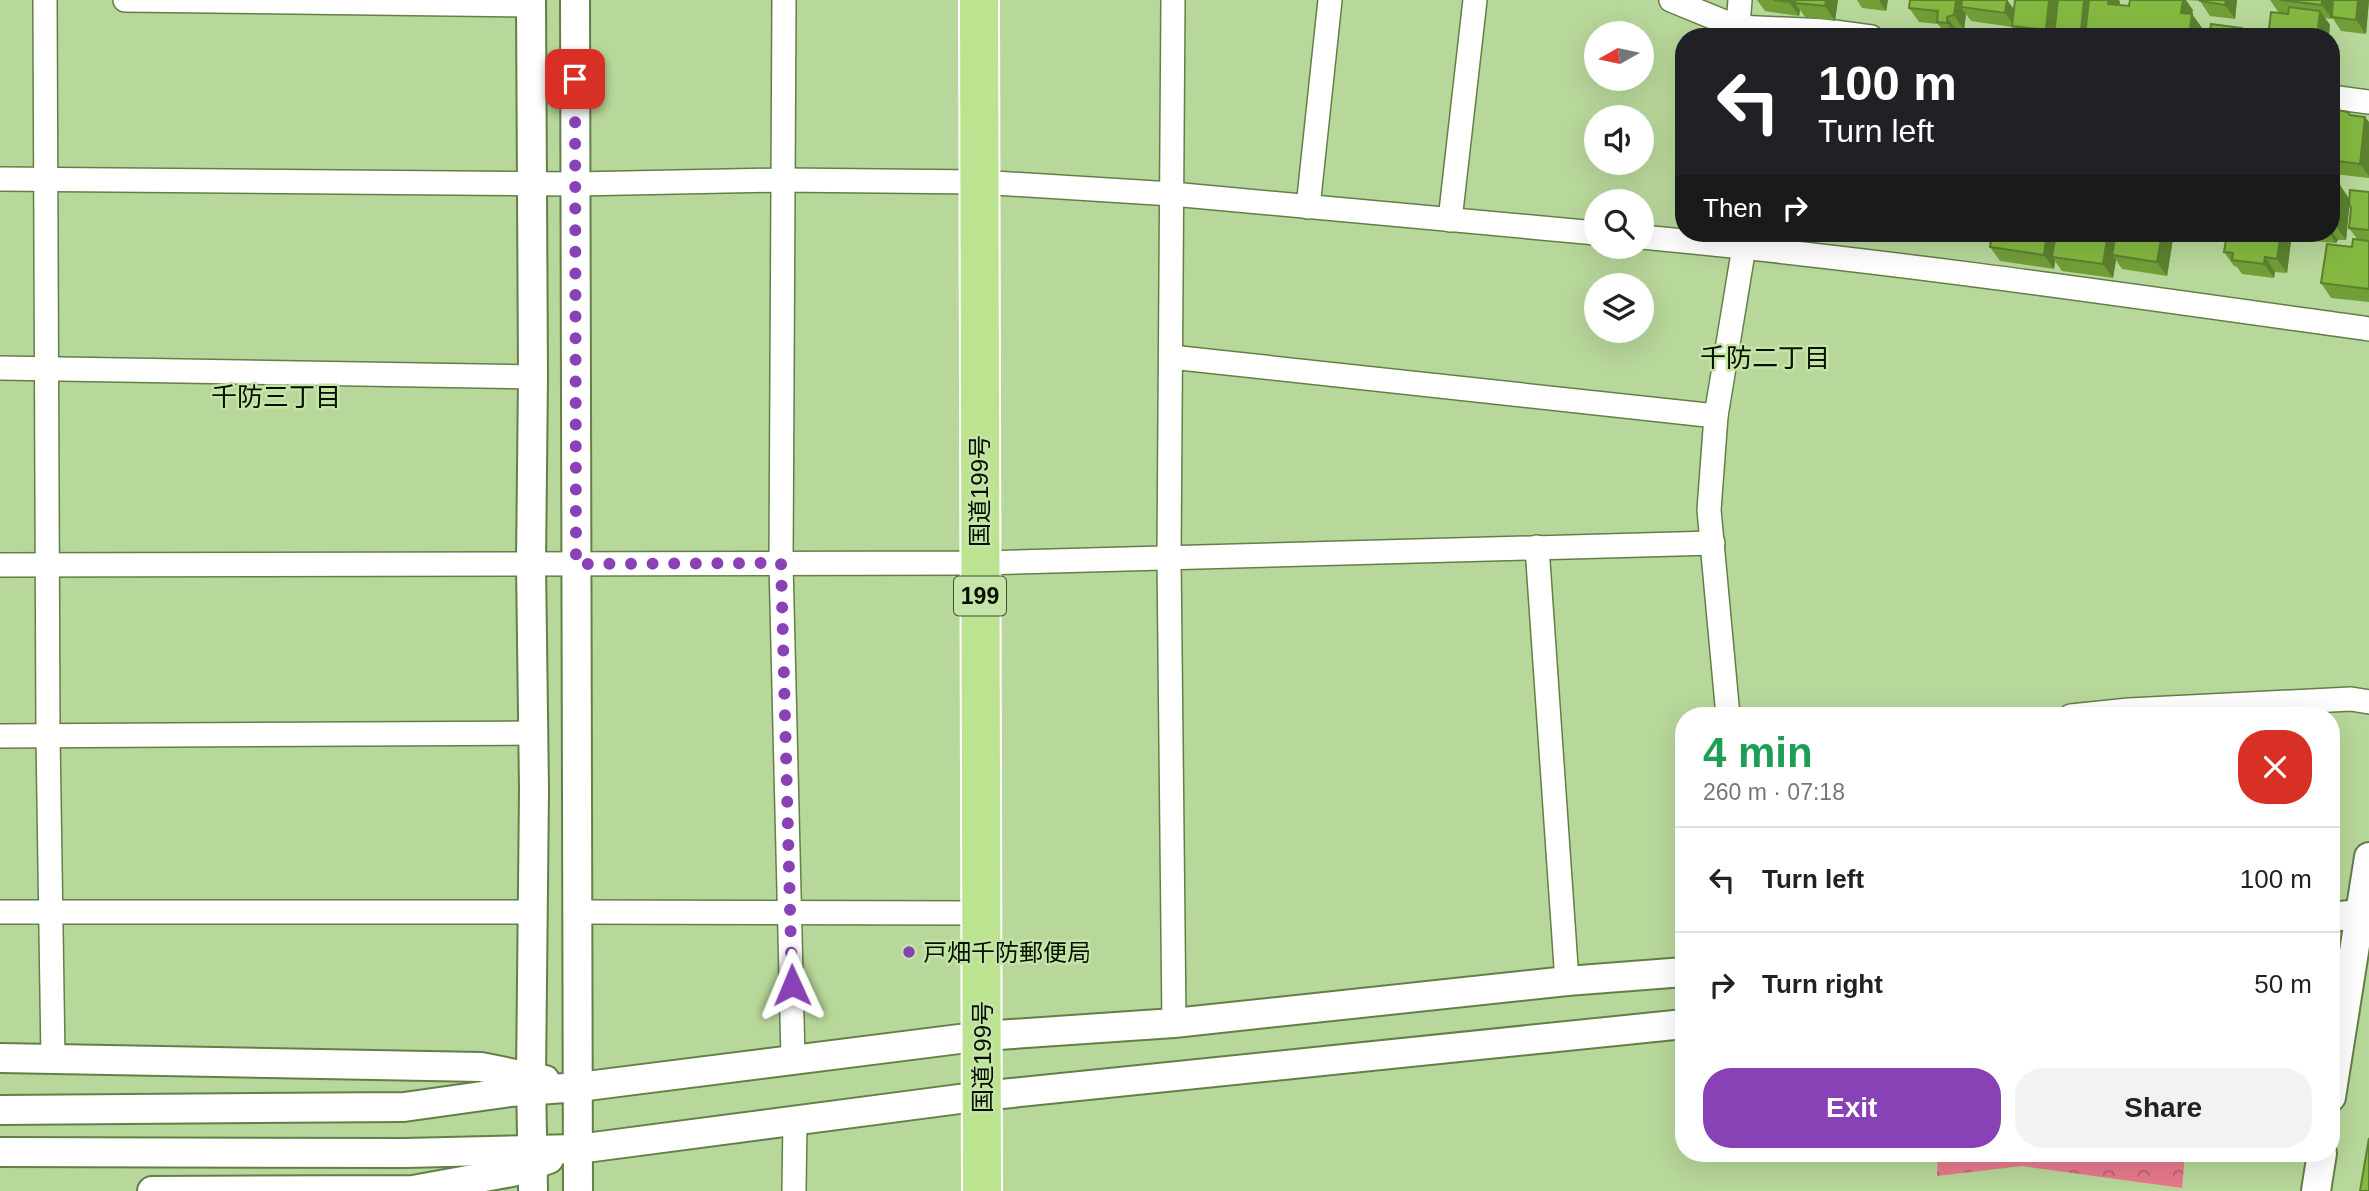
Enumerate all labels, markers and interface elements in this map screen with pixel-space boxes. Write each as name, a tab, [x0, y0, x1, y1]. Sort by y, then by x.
north arrow	[1584, 21, 1654, 91]
map controls	[1584, 21, 1654, 343]
pin	[545, 49, 605, 109]
icon: left	[1703, 56, 1794, 147]
text: 100 m	[1818, 56, 1957, 110]
icon: arrive	[556, 60, 594, 98]
button: sound	[1584, 105, 1654, 175]
text: Turn left	[1818, 113, 1934, 149]
button: search	[1584, 189, 1654, 259]
icon: right	[1776, 189, 1814, 227]
text: Then	[1703, 193, 1762, 223]
button: layers	[1584, 273, 1654, 343]
district label: 千防二丁目	[1700, 343, 1830, 373]
district label: 千防三丁目	[211, 382, 341, 412]
street label: 国道199号	[966, 435, 993, 547]
road number: 199	[954, 576, 1006, 616]
text: 4 min	[1703, 729, 1813, 776]
button: close	[2238, 730, 2312, 804]
text: 260 m · 07:18	[1703, 779, 1845, 805]
icon: left	[1703, 861, 1741, 899]
text: Turn left	[1762, 864, 1864, 894]
text: 100 m	[2240, 864, 2312, 894]
place label: 戸畑千防郵便局	[923, 939, 1091, 966]
marker: 戸畑千防郵便局	[901, 944, 917, 960]
position arrow	[755, 948, 829, 1022]
icon: right	[1703, 966, 1741, 1004]
text: Turn right	[1762, 969, 1883, 999]
text: 50 m	[2254, 969, 2312, 999]
street label: 国道199号	[969, 1001, 996, 1113]
button: Exit	[1703, 1068, 2001, 1148]
button: Share	[2015, 1068, 2312, 1148]

